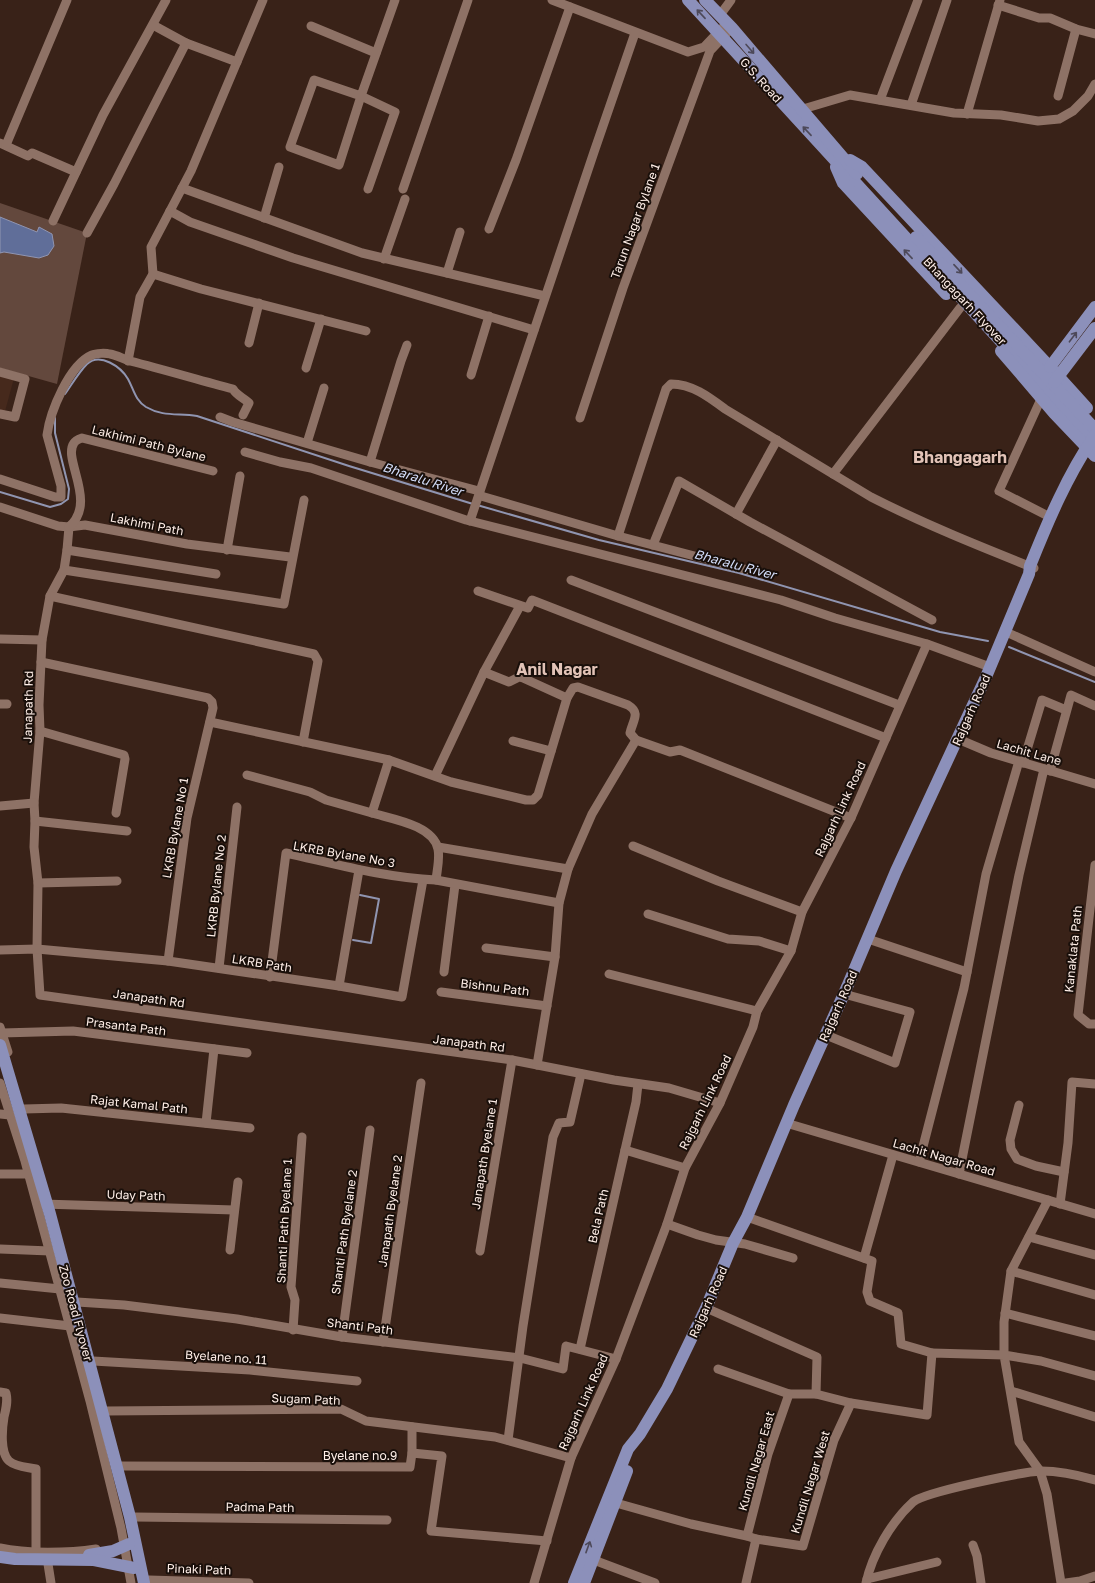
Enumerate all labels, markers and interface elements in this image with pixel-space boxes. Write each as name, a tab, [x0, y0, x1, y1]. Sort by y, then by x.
one-way arrow	[696, 9, 706, 19]
one-way arrow	[746, 44, 755, 55]
street label: G.S. Road	[737, 54, 785, 106]
one-way arrow	[802, 126, 812, 136]
street label: Tarun Nagar Bylane 1	[607, 161, 663, 281]
one-way arrow	[903, 249, 913, 259]
street label: Bhangagarh Flyover	[920, 254, 1010, 348]
one-way arrow	[953, 264, 963, 274]
one-way arrow	[1069, 332, 1077, 343]
street label: Lakhimi Path Bylane	[90, 422, 208, 464]
district label: Bhangagarh	[913, 447, 1007, 467]
water label: Bharalu River	[381, 458, 467, 500]
street label: Lakhimi Path	[109, 510, 185, 538]
water label: Bharalu River	[693, 545, 779, 583]
district label: Anil Nagar	[516, 659, 598, 679]
street label: Janapath Rd	[20, 671, 36, 743]
street label: Rajgarh Road	[949, 672, 993, 748]
street label: Lachit Lane	[995, 736, 1063, 768]
street label: Rajgarh Link Road	[811, 759, 869, 859]
street label: LKRB Bylane No 1	[159, 776, 191, 880]
street label: LKRB Bylane No 2	[203, 834, 229, 938]
street label: LKRB Bylane No 3	[292, 838, 396, 870]
street label: Kanaklata Path	[1061, 905, 1085, 993]
street label: LKRB Path	[231, 951, 293, 975]
street label: Rajgarh Road	[816, 968, 860, 1044]
street label: Bishnu Path	[460, 975, 530, 999]
street label: Janapath Rd	[112, 986, 186, 1010]
street label: Prasanta Path	[85, 1014, 167, 1038]
street label: Janapath Rd	[432, 1031, 506, 1055]
street label: Rajgarh Link Road	[675, 1052, 735, 1152]
street label: Rajat Kamal Path	[89, 1091, 189, 1117]
street label: Janapath Byelane 1	[468, 1097, 500, 1210]
street label: Lachit Nagar Road	[891, 1135, 997, 1179]
street label: Janapath Byelane 2	[375, 1154, 405, 1268]
street label: Shanti Path Byelane 1	[273, 1158, 295, 1284]
street label: Shanti Path Byelane 2	[328, 1169, 360, 1295]
street label: Uday Path	[106, 1186, 166, 1204]
street label: Bela Path	[584, 1187, 612, 1245]
street label: Zoo Road Flyover	[56, 1263, 96, 1363]
street label: Rajgarh Road	[686, 1264, 730, 1340]
street label: Shanti Path	[326, 1314, 394, 1338]
street label: Byelane no. 11	[185, 1347, 268, 1367]
street label: Rajgarh Link Road	[555, 1352, 611, 1452]
street label: Sugam Path	[271, 1390, 341, 1408]
street label: Kundil Nagar East	[735, 1409, 777, 1513]
street label: Kundil Nagar West	[787, 1428, 833, 1535]
street label: Byelane no.9	[323, 1448, 397, 1463]
street label: Padma Path	[225, 1499, 295, 1515]
one-way arrow	[585, 1541, 593, 1553]
street label: Pinaki Path	[166, 1560, 232, 1578]

